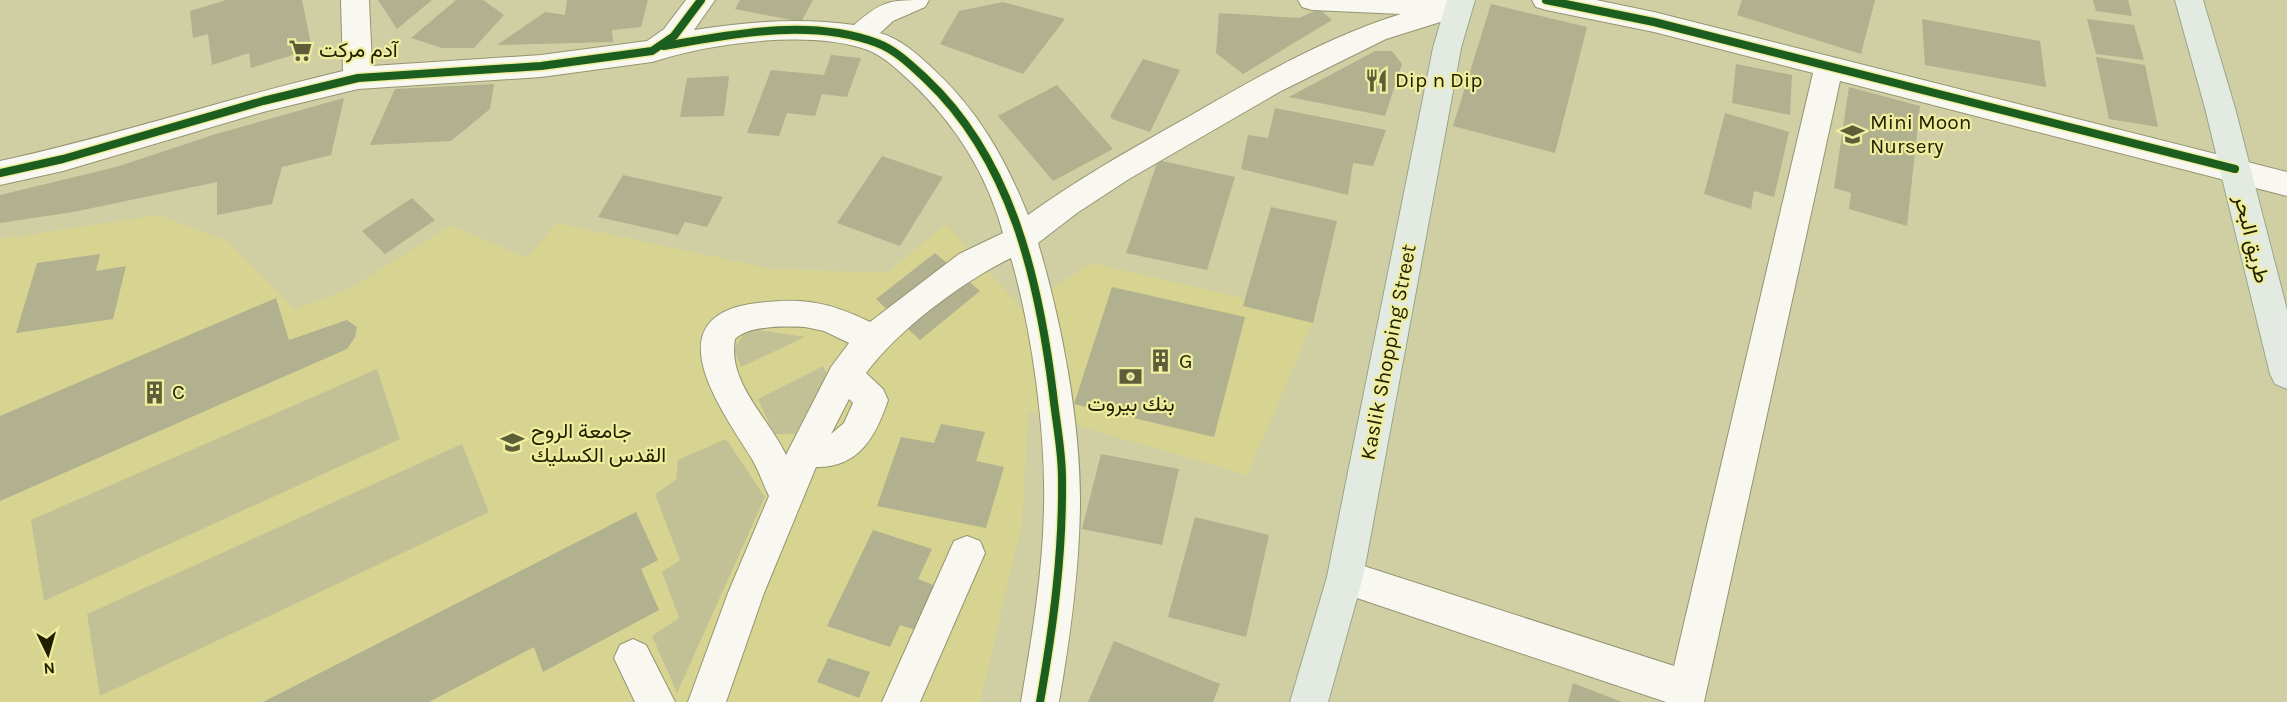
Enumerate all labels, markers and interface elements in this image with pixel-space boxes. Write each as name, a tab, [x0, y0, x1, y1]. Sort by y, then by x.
supermarket icon: آدم مركت	[288, 37, 314, 63]
place label: آدم مركت	[319, 38, 400, 64]
restaurant icon: Dip n Dip	[1364, 67, 1390, 93]
place label: Dip n Dip	[1395, 68, 1482, 92]
place label: Mini Moon Nursery	[1870, 110, 1971, 158]
school or university icon: Mini Moon Nursery	[1839, 121, 1865, 147]
street label: طريق البحر	[2228, 191, 2275, 286]
street label: Kaslik Shopping Street	[1355, 242, 1421, 462]
building icon: G	[1148, 348, 1174, 374]
place label: G	[1179, 349, 1193, 373]
bank icon: بنك بيروت	[1118, 363, 1144, 389]
building icon: C	[141, 379, 167, 405]
place label: C	[172, 380, 185, 404]
place label: بنك بيروت	[1087, 392, 1175, 417]
place label: جامعة الروح القدس الكسليك	[531, 419, 666, 467]
school or university icon: جامعة الروح القدس الكسليك	[500, 430, 526, 456]
north arrow	[18, 624, 78, 684]
text: N	[43, 658, 56, 678]

